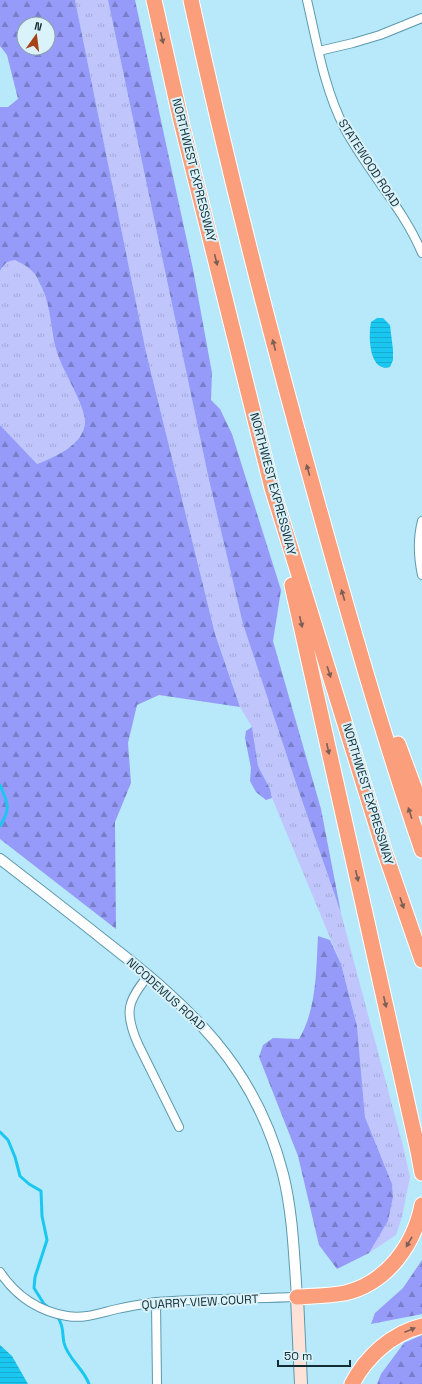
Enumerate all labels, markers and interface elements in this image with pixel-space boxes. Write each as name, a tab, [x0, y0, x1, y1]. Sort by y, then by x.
north arrow	[16, 16, 56, 56]
text: N	[33, 19, 44, 34]
one-way arrow	[160, 32, 166, 44]
street label: NORTHWEST EXPRESSWAY	[168, 97, 220, 244]
street label: STATEWOOD ROAD	[335, 116, 403, 210]
one-way arrow	[213, 253, 219, 266]
one-way arrow	[270, 338, 276, 351]
street label: NORTHWEST EXPRESSWAY	[246, 411, 300, 558]
one-way arrow	[305, 464, 311, 476]
one-way arrow	[340, 589, 346, 601]
one-way arrow	[298, 616, 304, 628]
one-way arrow	[326, 667, 332, 679]
street label: NORTHWEST EXPRESSWAY	[339, 721, 397, 867]
one-way arrow	[326, 743, 332, 755]
one-way arrow	[407, 807, 413, 819]
one-way arrow	[354, 870, 360, 882]
one-way arrow	[400, 897, 406, 909]
street label: NICODEMUS ROAD	[123, 954, 209, 1034]
one-way arrow	[383, 996, 389, 1009]
one-way arrow	[405, 1236, 412, 1248]
street label: QUARRY VIEW COURT	[141, 1291, 259, 1313]
one-way arrow	[405, 1327, 416, 1333]
scale bar	[278, 1342, 350, 1368]
text: 50 m	[284, 1348, 312, 1364]

